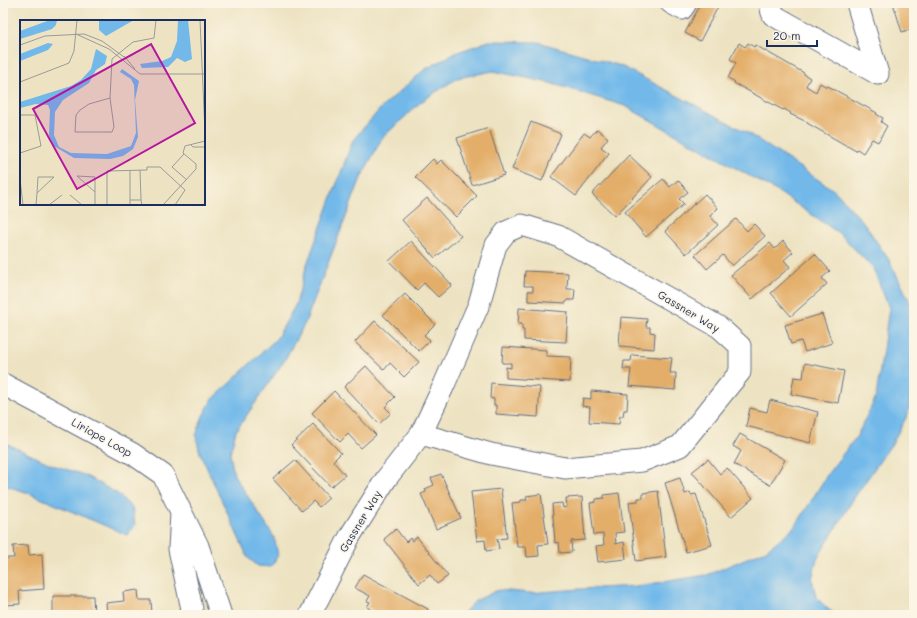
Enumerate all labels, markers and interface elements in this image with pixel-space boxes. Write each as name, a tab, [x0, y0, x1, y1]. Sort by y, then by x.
inset map	[20, 20, 205, 205]
scale bar	[767, 22, 817, 48]
text: 20 m	[773, 27, 801, 43]
street label: Gassner Way	[655, 287, 723, 336]
street label: Liriope Loop	[69, 414, 135, 460]
street label: Gassner Way	[336, 487, 385, 555]

